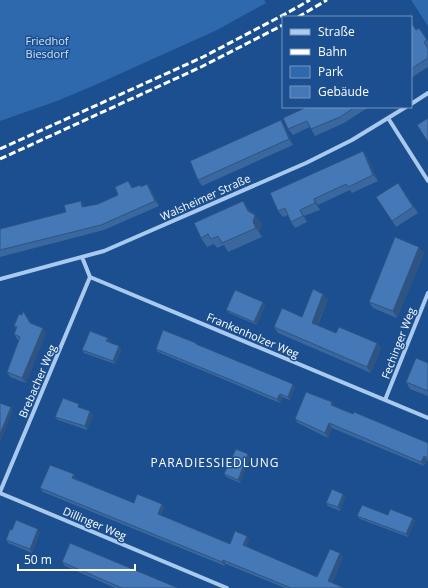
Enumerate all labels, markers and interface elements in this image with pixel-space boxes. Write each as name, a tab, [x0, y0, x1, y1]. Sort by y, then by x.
legend	[282, 16, 412, 108]
text: Straße	[318, 23, 355, 40]
park label: Friedhof Biesdorf	[26, 33, 70, 61]
text: Bahn	[318, 43, 347, 60]
text: Park	[318, 63, 344, 80]
text: Gebäude	[318, 83, 369, 100]
street label: Walsheimer Straße	[158, 170, 252, 224]
street label: Fechinger Weg	[378, 305, 418, 381]
street label: Frankenholzer Weg	[205, 309, 301, 361]
street label: Brebacher Weg	[15, 342, 59, 420]
district label: PARADIESSIEDLUNG	[150, 454, 280, 471]
street label: Dillinger Weg	[61, 503, 129, 543]
scale bar	[18, 546, 135, 572]
text: 50 m	[24, 551, 52, 568]

